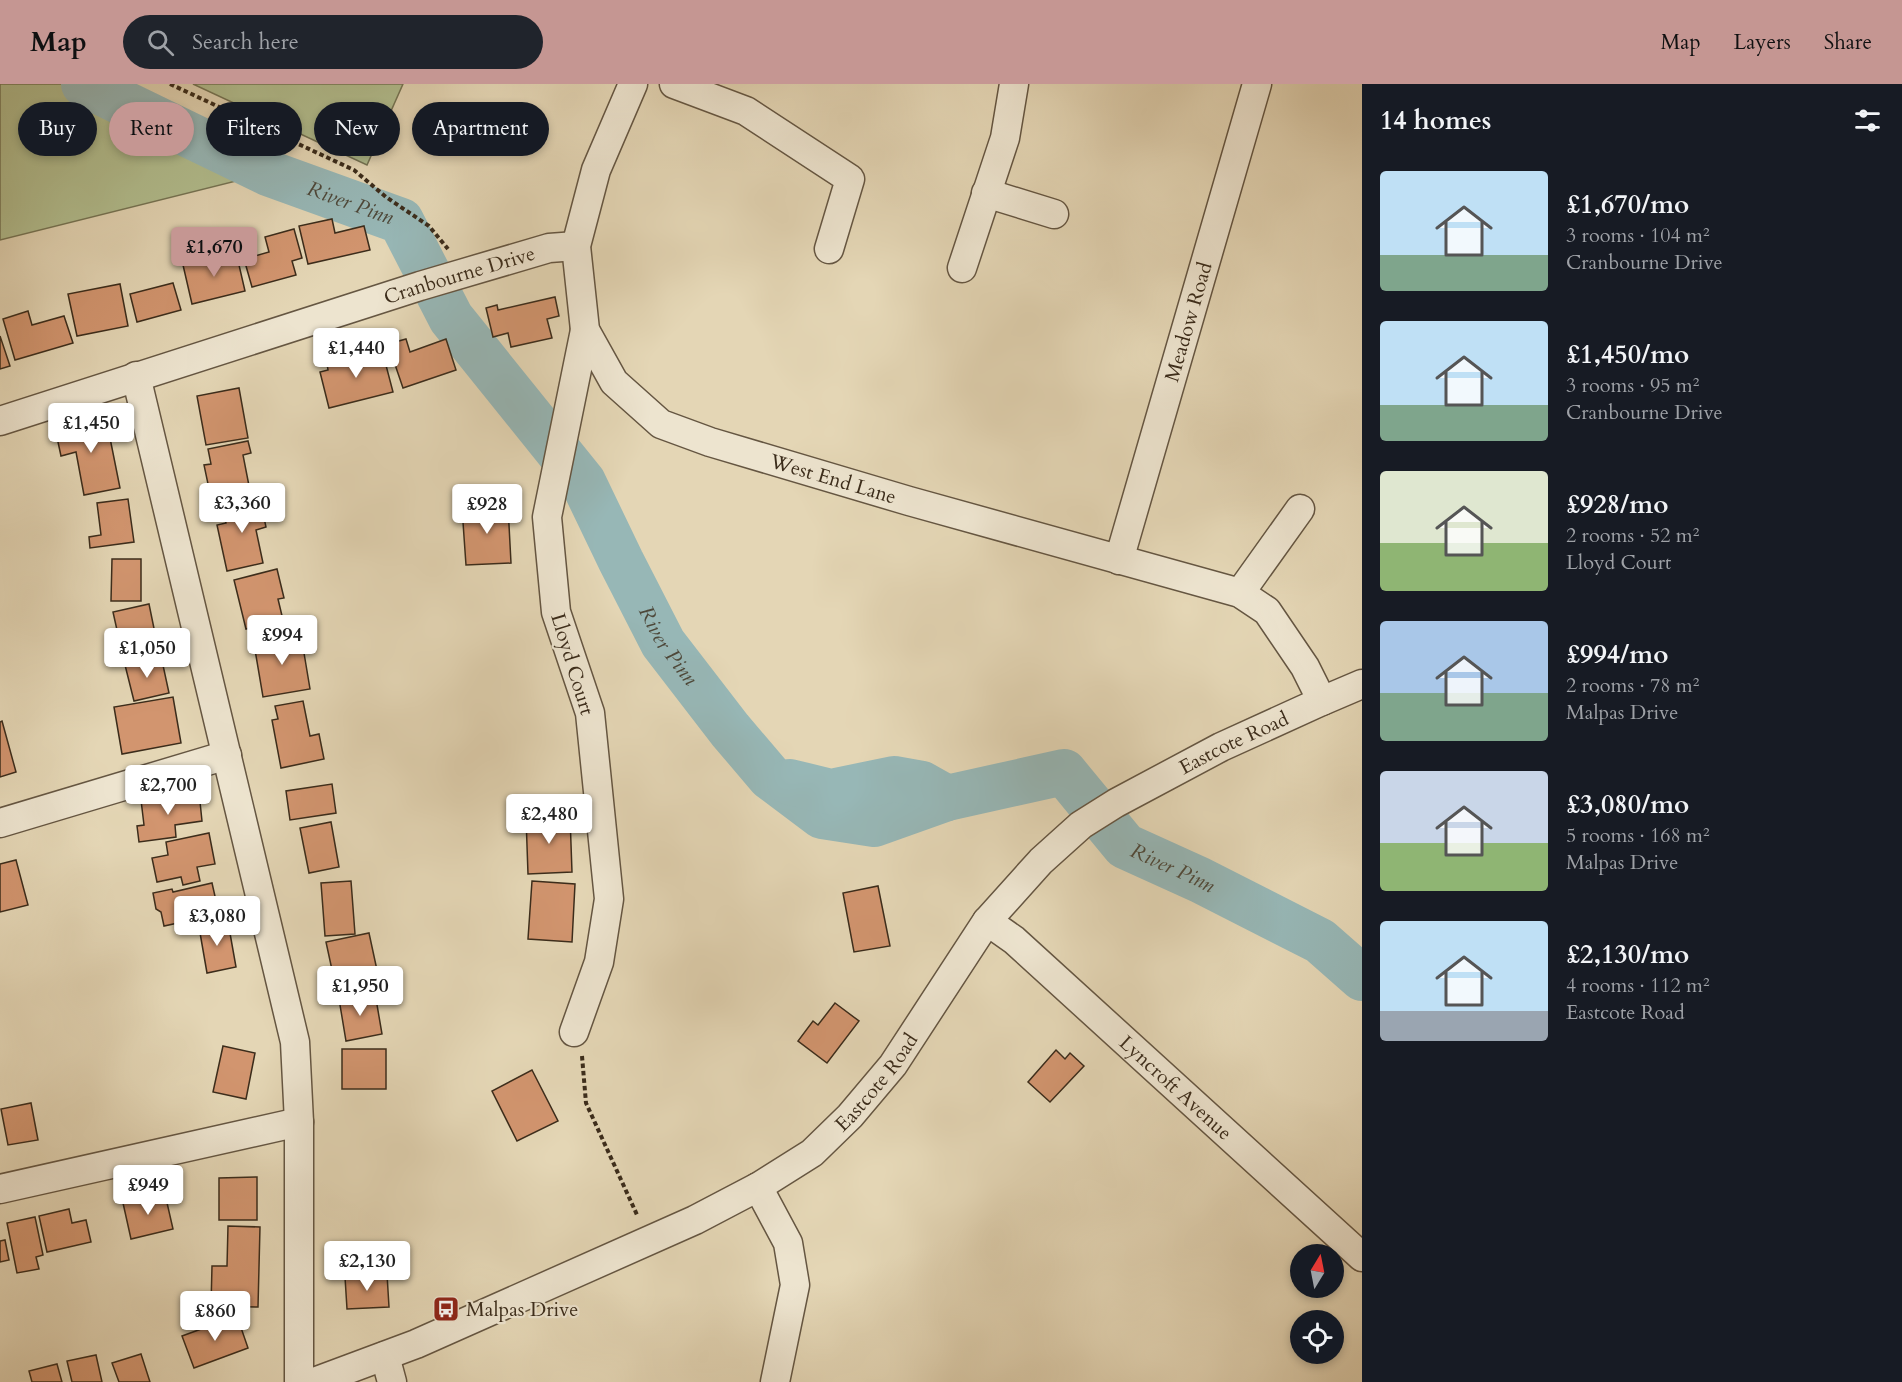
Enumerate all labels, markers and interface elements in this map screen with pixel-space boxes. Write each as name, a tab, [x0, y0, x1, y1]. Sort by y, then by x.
search box	[123, 15, 543, 69]
text: Map	[30, 23, 87, 61]
icon: search	[144, 26, 177, 59]
text: Search here	[192, 27, 299, 57]
text: Map	[1661, 28, 1701, 57]
text: Layers	[1734, 28, 1791, 57]
text: Share	[1824, 28, 1872, 57]
chip: Buy	[18, 102, 97, 156]
chip: Rent	[109, 102, 194, 156]
chip: Filters	[206, 102, 302, 156]
chip: New	[314, 102, 400, 156]
chip: Apartment	[412, 102, 549, 156]
text: 14 homes	[1380, 103, 1491, 138]
icon: filters	[1851, 104, 1884, 137]
water label: River Pinn	[303, 174, 398, 232]
text: £1,670/mo	[1566, 187, 1689, 222]
icon: home	[1428, 195, 1500, 267]
text: 3 rooms · 104 m²	[1566, 222, 1710, 249]
pin: £1,670	[165, 227, 263, 278]
text: £1,670	[185, 233, 243, 260]
street label: Cranbourne Drive	[380, 240, 538, 311]
text: Cranbourne Drive	[1566, 249, 1723, 276]
street label: Meadow Road	[1158, 259, 1219, 385]
pin: £1,440	[307, 328, 405, 379]
text: £1,440	[327, 334, 385, 361]
text: £1,450/mo	[1566, 337, 1689, 372]
icon: home	[1428, 345, 1500, 417]
text: 3 rooms · 95 m²	[1566, 372, 1699, 399]
text: Cranbourne Drive	[1566, 399, 1723, 426]
pin: £1,450	[42, 403, 140, 454]
text: £1,450	[62, 409, 120, 436]
street label: West End Lane	[766, 447, 900, 511]
pin: £3,360	[193, 483, 291, 534]
pin: £928	[451, 484, 523, 535]
text: £928/mo	[1566, 487, 1668, 522]
text: £3,360	[213, 489, 271, 516]
text: £928	[466, 490, 508, 517]
icon: home	[1428, 495, 1500, 567]
text: 2 rooms · 52 m²	[1566, 522, 1699, 549]
text: Lloyd Court	[1566, 549, 1671, 576]
water label: River Pinn	[631, 601, 705, 692]
street label: Lloyd Court	[544, 610, 601, 719]
pin: £994	[246, 615, 318, 666]
text: £994	[261, 621, 303, 648]
pin: £1,050	[98, 628, 196, 679]
text: £1,050	[118, 634, 176, 661]
text: £994/mo	[1566, 637, 1668, 672]
icon: home	[1428, 645, 1500, 717]
text: 2 rooms · 78 m²	[1566, 672, 1699, 699]
text: Malpas Drive	[1566, 699, 1678, 726]
street label: Eastcote Road	[1174, 705, 1293, 781]
pin: £2,700	[119, 765, 217, 816]
text: £2,700	[139, 771, 197, 798]
text: £3,080/mo	[1566, 787, 1689, 822]
pin: £2,480	[500, 794, 598, 845]
icon: home	[1428, 795, 1500, 867]
text: £2,480	[520, 800, 578, 827]
text: 5 rooms · 168 m²	[1566, 822, 1710, 849]
water label: River Pinn	[1126, 836, 1220, 901]
text: Malpas Drive	[1566, 849, 1678, 876]
pin: £3,080	[168, 896, 266, 947]
text: £3,080	[188, 902, 246, 929]
text: £2,130/mo	[1566, 937, 1689, 972]
icon: home	[1428, 945, 1500, 1017]
pin: £1,950	[311, 966, 409, 1017]
text: £1,950	[331, 972, 389, 999]
text: 4 rooms · 112 m²	[1566, 972, 1710, 999]
text: Eastcote Road	[1566, 999, 1685, 1026]
street label: Eastcote Road	[829, 1028, 924, 1138]
street label: Lyncroft Avenue	[1113, 1029, 1238, 1146]
pin: £949	[112, 1165, 184, 1216]
text: £949	[127, 1171, 169, 1198]
pin: £2,130	[318, 1241, 416, 1292]
north arrow	[1290, 1244, 1344, 1298]
map controls	[1290, 1244, 1344, 1364]
text: £2,130	[338, 1247, 396, 1274]
pin: £860	[179, 1291, 251, 1342]
bus stop icon: Malpas Drive	[431, 1294, 461, 1324]
place label: Malpas Drive	[466, 1296, 578, 1323]
text: £860	[194, 1297, 236, 1324]
button: locate	[1290, 1310, 1344, 1364]

